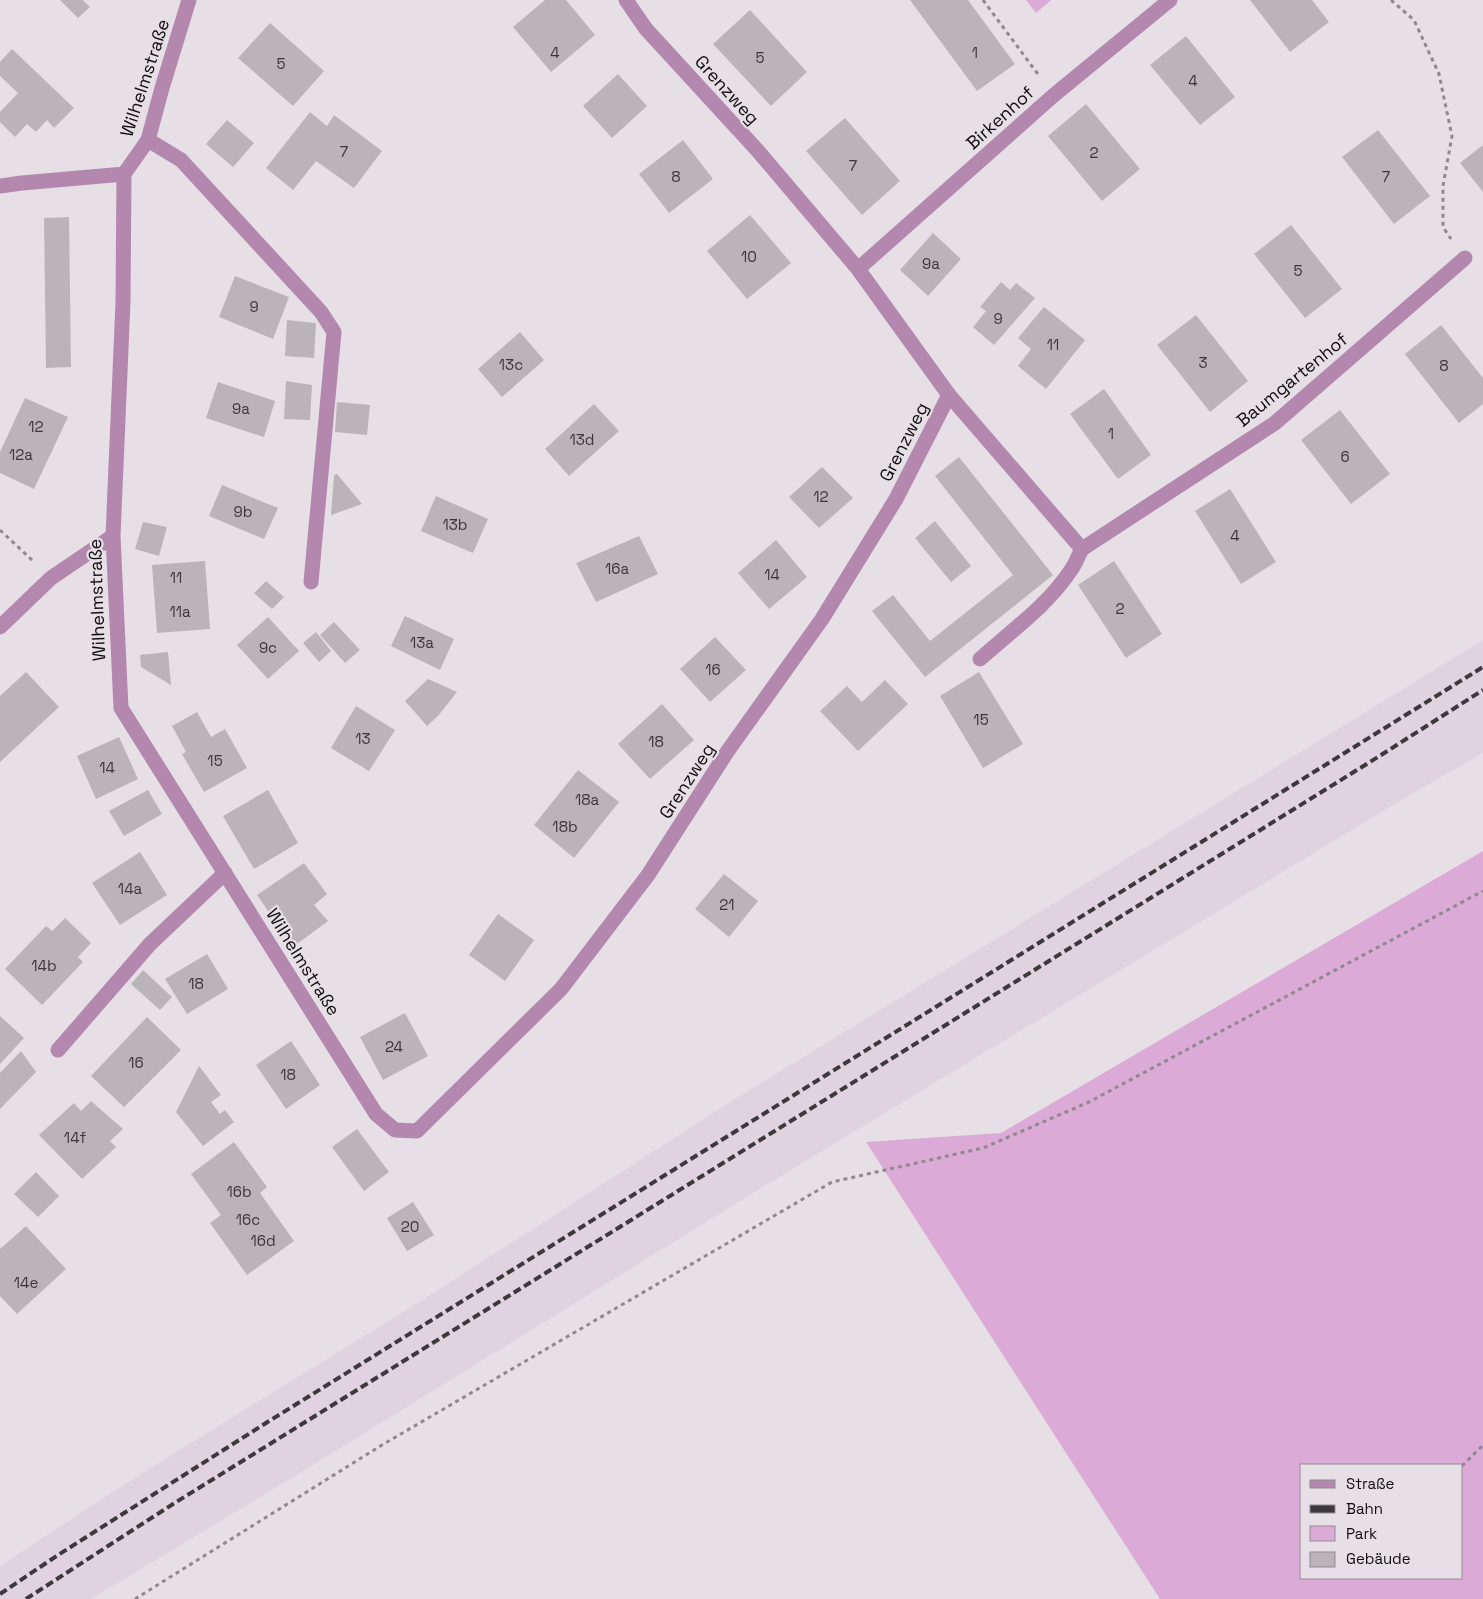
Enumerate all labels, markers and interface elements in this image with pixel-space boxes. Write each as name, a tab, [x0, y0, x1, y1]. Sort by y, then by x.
street label: Wilhelmstraße	[115, 16, 174, 140]
house number: 4	[550, 43, 560, 62]
house number: 1	[972, 43, 978, 62]
house number: 5	[756, 48, 765, 67]
street label: Grenzweg	[690, 50, 765, 129]
house number: 5	[277, 54, 286, 73]
house number: 4	[1188, 71, 1198, 90]
street label: Birkenhof	[961, 81, 1039, 154]
house number: 7	[340, 142, 348, 161]
house number: 2	[1089, 143, 1099, 162]
house number: 7	[849, 156, 857, 175]
house number: 8	[671, 167, 681, 186]
house number: 7	[1382, 167, 1390, 186]
house number: 10	[741, 247, 757, 266]
house number: 9a	[922, 254, 940, 273]
house number: 5	[1294, 261, 1303, 280]
house number: 9	[249, 297, 259, 316]
house number: 9	[993, 309, 1003, 328]
street label: Baumgartenhof	[1231, 328, 1352, 432]
house number: 11	[1047, 335, 1059, 354]
house number: 3	[1198, 353, 1208, 372]
house number: 13c	[499, 355, 523, 374]
house number: 8	[1439, 356, 1449, 375]
street label: Grenzweg	[874, 398, 933, 485]
house number: 9a	[232, 399, 250, 418]
house number: 12	[28, 417, 44, 436]
house number: 1	[1108, 424, 1114, 443]
house number: 13d	[570, 430, 595, 449]
house number: 12a	[9, 445, 33, 464]
house number: 6	[1340, 447, 1350, 466]
house number: 12	[813, 487, 829, 506]
house number: 9b	[234, 502, 252, 521]
house number: 13b	[443, 515, 468, 534]
house number: 4	[1230, 526, 1240, 545]
street label: Wilhelmstraße	[83, 538, 110, 662]
house number: 16a	[605, 559, 629, 578]
house number: 14	[764, 565, 780, 584]
house number: 11	[170, 568, 182, 587]
house number: 2	[1115, 599, 1125, 618]
house number: 11a	[169, 602, 191, 621]
house number: 13a	[410, 633, 434, 652]
house number: 9c	[259, 638, 277, 657]
house number: 16	[705, 660, 721, 679]
house number: 15	[973, 710, 989, 729]
house number: 13	[355, 729, 371, 748]
house number: 18	[648, 732, 664, 751]
street label: Grenzweg	[654, 738, 720, 823]
house number: 15	[207, 751, 223, 770]
house number: 14	[99, 758, 115, 777]
house number: 18a	[575, 790, 599, 809]
house number: 18b	[552, 817, 578, 836]
house number: 14a	[118, 879, 143, 898]
house number: 21	[719, 895, 735, 914]
street label: Wilhelmstraße	[261, 904, 346, 1020]
house number: 14b	[31, 956, 57, 975]
house number: 18	[188, 974, 204, 993]
house number: 24	[385, 1037, 403, 1056]
house number: 16	[128, 1053, 144, 1072]
house number: 18	[280, 1065, 296, 1084]
house number: 14f	[64, 1128, 87, 1147]
house number: 16b	[226, 1182, 252, 1201]
house number: 16c	[236, 1210, 260, 1229]
house number: 20	[401, 1217, 419, 1236]
house number: 16d	[250, 1231, 276, 1250]
house number: 14e	[14, 1273, 38, 1292]
legend	[1300, 1464, 1463, 1579]
text: Straße	[1346, 1474, 1395, 1493]
text: Bahn	[1346, 1499, 1383, 1518]
text: Park	[1346, 1524, 1377, 1543]
text: Gebäude	[1346, 1549, 1411, 1568]

